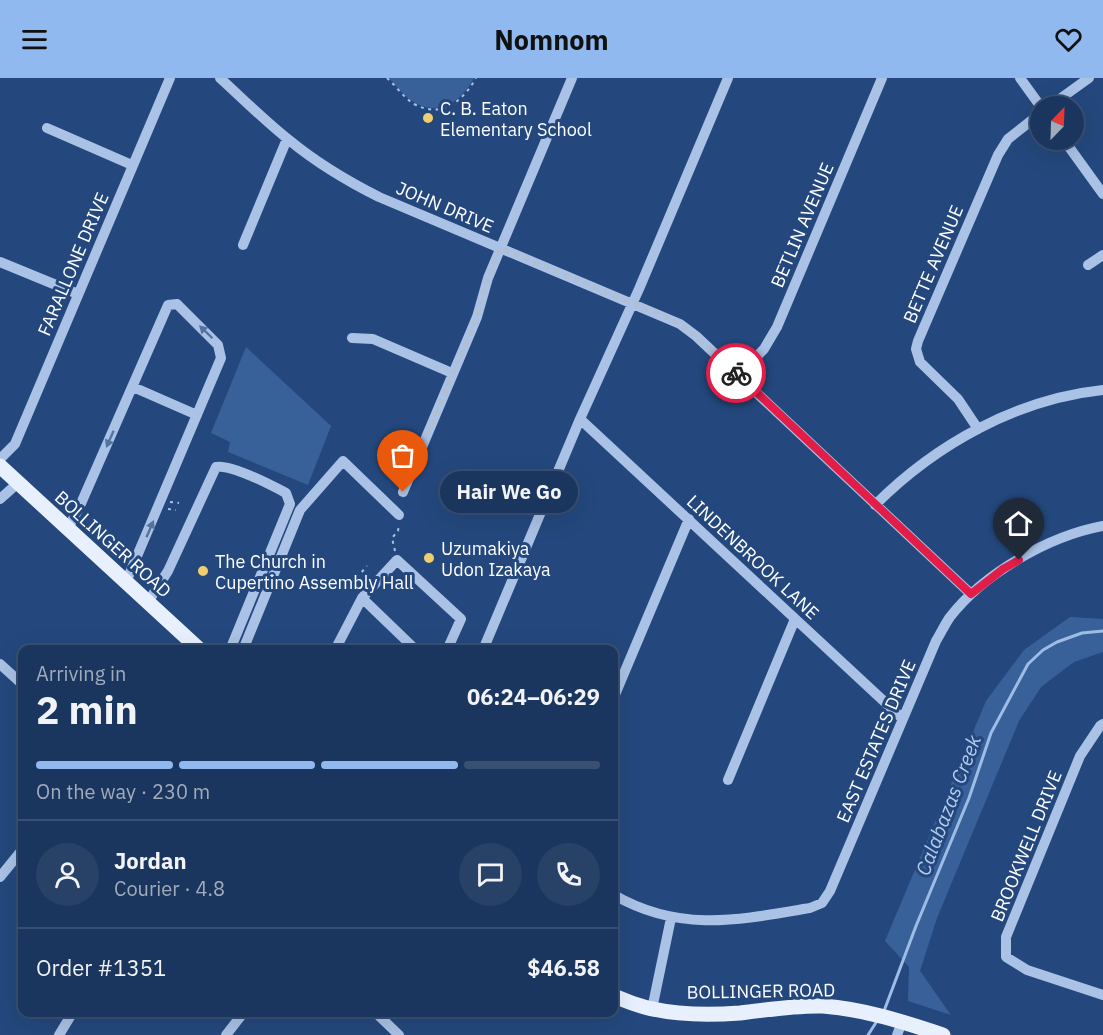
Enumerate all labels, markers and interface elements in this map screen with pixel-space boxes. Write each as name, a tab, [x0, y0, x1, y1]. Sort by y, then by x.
text: Nomnom	[494, 22, 609, 57]
icon: menu	[18, 23, 51, 56]
icon: heart	[1052, 23, 1085, 56]
north arrow	[1030, 96, 1084, 150]
map controls	[1030, 96, 1084, 150]
place label: C. B. Eaton Elementary School	[440, 97, 592, 141]
marker: C. B. Eaton Elementary School	[421, 111, 435, 125]
street label: BETLIN AVENUE	[765, 159, 839, 291]
street label: JOHN DRIVE	[393, 176, 497, 238]
street label: FARALLONE DRIVE	[32, 189, 114, 339]
street label: BETTE AVENUE	[898, 202, 968, 326]
one-way arrow	[199, 326, 213, 340]
courier	[706, 343, 766, 403]
icon: bike	[720, 357, 753, 390]
one-way arrow	[105, 430, 114, 448]
pin	[377, 430, 428, 492]
icon: bag	[386, 439, 419, 472]
callout: Hair We Go	[439, 471, 577, 513]
text: Hair We Go	[457, 478, 561, 505]
street label: BOLLINGER ROAD	[50, 486, 176, 602]
street label: LINDENBROOK LANE	[682, 490, 824, 624]
pin	[993, 498, 1044, 560]
icon: home	[1002, 507, 1035, 540]
one-way arrow	[145, 519, 155, 537]
place label: Uzumakiya Udon Izakaya	[441, 537, 551, 581]
place label: The Church in Cupertino Assembly Hall	[215, 550, 414, 594]
marker: Uzumakiya Udon Izakaya	[422, 551, 436, 565]
marker: The Church in Cupertino Assembly Hall	[196, 564, 210, 578]
street label: EAST ESTATES DRIVE	[831, 656, 921, 826]
text: Arriving in	[36, 660, 126, 687]
text: 06:24–06:29	[467, 682, 600, 711]
text: 2 min	[36, 684, 138, 735]
water label: Calabazas Creek	[909, 730, 987, 879]
street label: BROOKWELL DRIVE	[985, 767, 1067, 925]
text: On the way · 230 m	[36, 778, 210, 805]
button: person	[36, 843, 99, 906]
button: chat	[459, 843, 522, 906]
button: phone	[537, 843, 600, 906]
text: Jordan	[114, 846, 187, 875]
text: Courier · 4.8	[114, 875, 225, 902]
text: Order #1351	[36, 953, 166, 982]
text: $46.58	[527, 953, 600, 982]
street label: BOLLINGER ROAD	[686, 978, 836, 1004]

